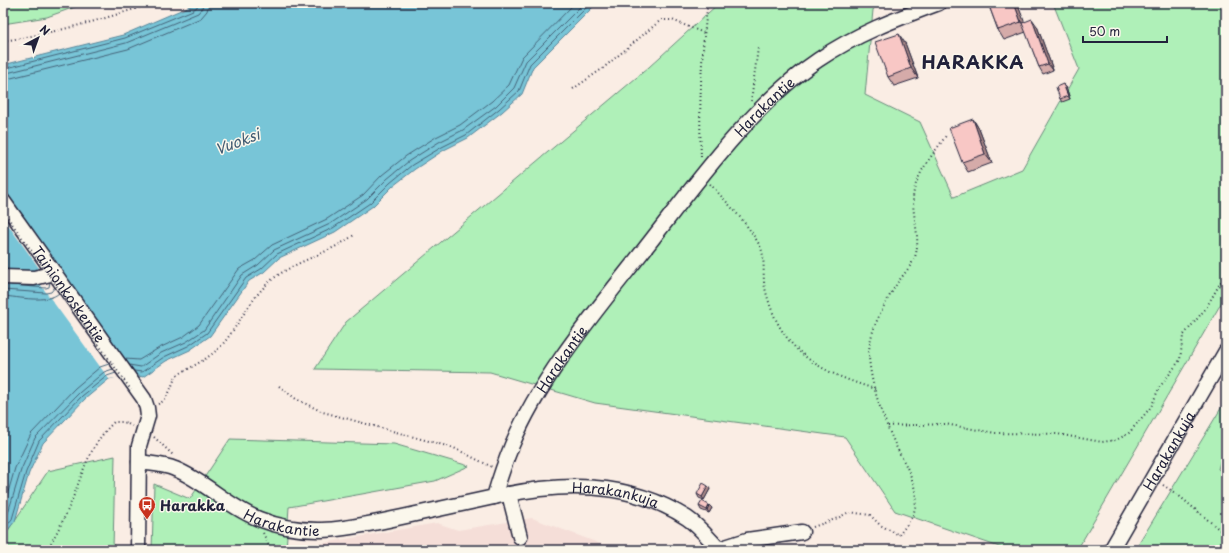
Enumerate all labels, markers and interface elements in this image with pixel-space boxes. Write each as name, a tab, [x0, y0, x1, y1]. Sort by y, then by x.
north arrow	[18, 18, 58, 58]
scale bar	[1083, 18, 1167, 44]
text: N	[36, 21, 54, 40]
text: 50 m	[1089, 22, 1120, 40]
district label: HARAKKA	[921, 48, 1025, 75]
street label: Harakantie	[729, 72, 799, 141]
water label: Vuoksi	[211, 121, 265, 160]
street label: Tainionkoskentie	[27, 241, 111, 347]
street label: Harakantie	[531, 321, 592, 397]
street label: Harakankuja	[1137, 406, 1200, 494]
street label: Harakankuja	[572, 476, 663, 513]
bus stop icon: Harakka	[137, 495, 157, 520]
place label: Harakka	[160, 495, 226, 516]
street label: Harakantie	[240, 503, 320, 541]

